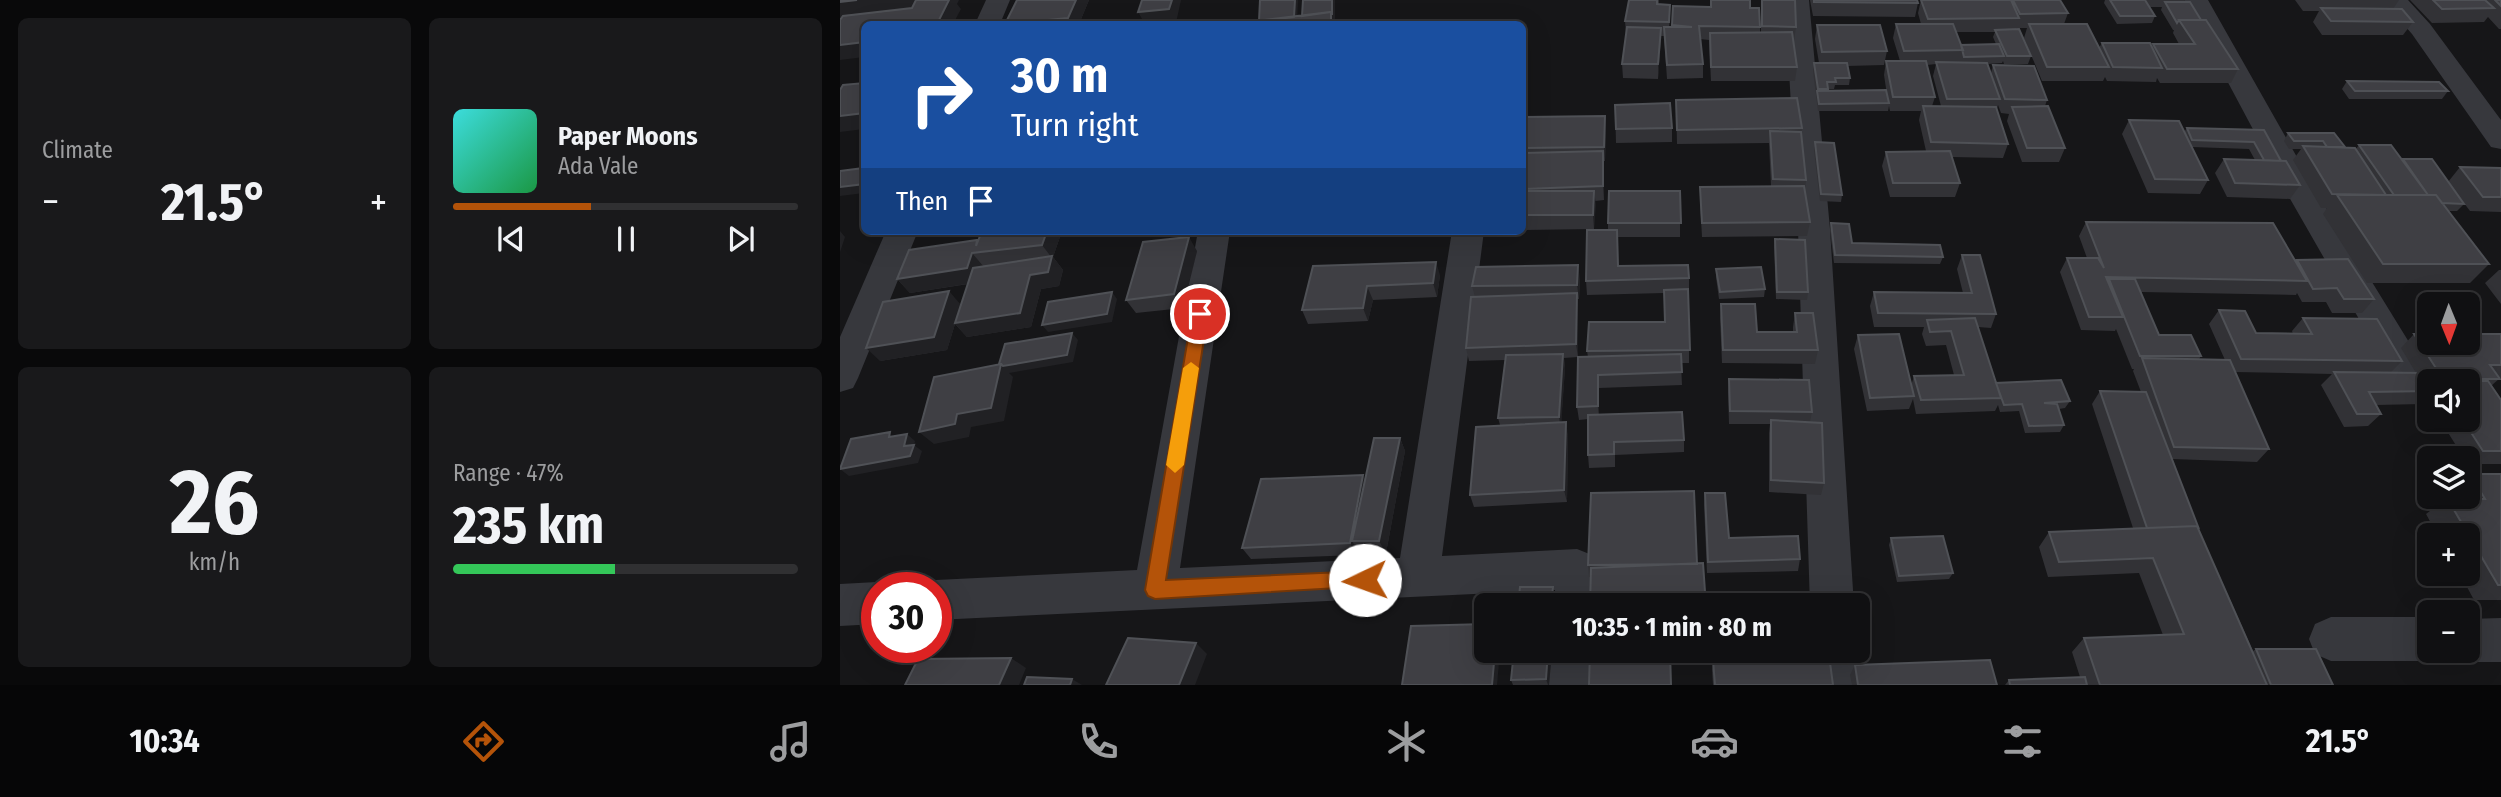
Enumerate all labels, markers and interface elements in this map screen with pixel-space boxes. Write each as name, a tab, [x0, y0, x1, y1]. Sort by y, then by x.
text: 30 m	[1011, 46, 1109, 105]
icon: right	[896, 49, 987, 140]
text: Turn right	[1011, 106, 1138, 144]
text: Paper Moons	[558, 121, 698, 152]
text: Climate	[42, 136, 113, 164]
text: Ada Vale	[558, 152, 638, 180]
text: 21.5°	[161, 171, 268, 234]
text: −	[42, 179, 59, 225]
text: +	[370, 179, 387, 225]
icon: arrive	[962, 182, 1000, 220]
text: Then	[896, 186, 948, 217]
icon: previous	[492, 220, 530, 258]
icon: pause	[607, 220, 645, 258]
icon: next	[722, 220, 760, 258]
pin	[1170, 284, 1230, 344]
north arrow	[2417, 292, 2480, 355]
map controls	[2417, 292, 2480, 663]
icon: arrive	[1181, 295, 1219, 333]
button: sound	[2417, 369, 2480, 432]
button: layers	[2417, 446, 2480, 509]
text: 26	[170, 448, 259, 557]
text: Range · 47%	[453, 459, 564, 487]
text: 235 km	[453, 494, 604, 557]
button: +	[2417, 523, 2480, 586]
position arrow	[1328, 543, 1402, 617]
text: km/h	[189, 548, 240, 576]
speed limit sign: 30	[861, 572, 952, 663]
button: −	[2417, 600, 2480, 663]
text: 10:35 · 1 min · 80 m	[1572, 612, 1772, 643]
icon: directions	[459, 717, 508, 766]
icon: music	[766, 717, 815, 766]
icon: phone	[1074, 717, 1123, 766]
icon: climate	[1382, 717, 1431, 766]
icon: car	[1690, 717, 1739, 766]
icon: filters	[1998, 717, 2047, 766]
text: 10:34	[129, 722, 200, 760]
text: 21.5°	[2306, 722, 2372, 760]

